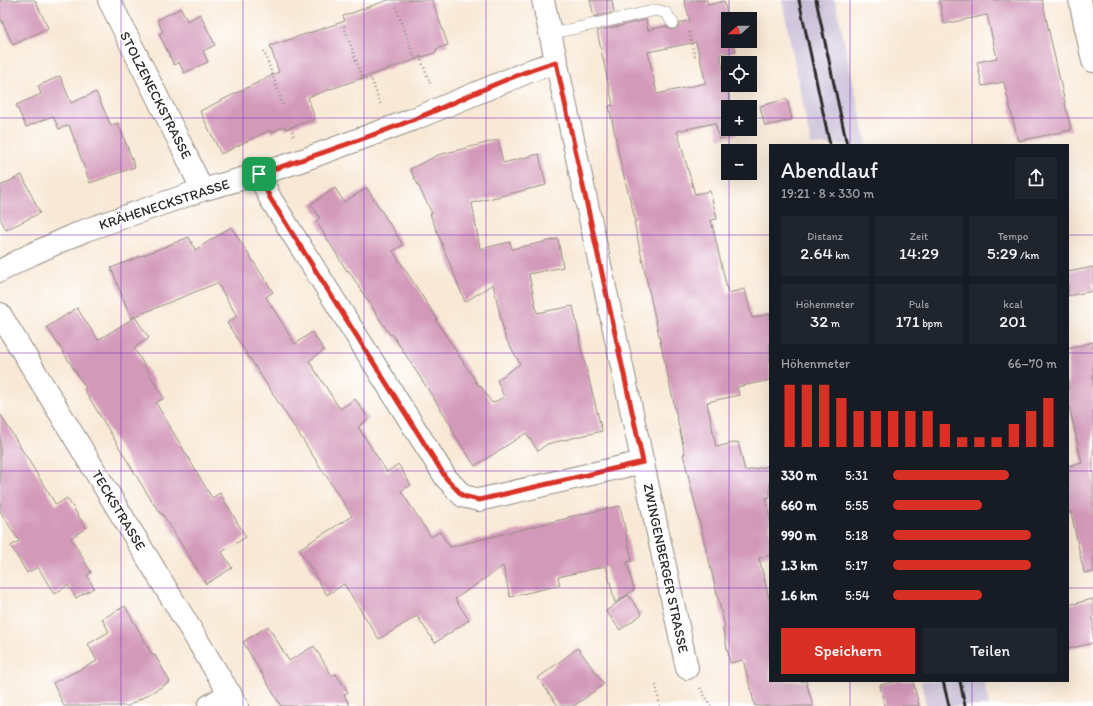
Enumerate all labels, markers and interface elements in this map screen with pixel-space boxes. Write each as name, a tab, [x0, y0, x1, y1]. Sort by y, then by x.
north arrow	[721, 12, 757, 48]
map controls	[721, 12, 757, 180]
street label: STOLZENECKSTRASSE	[116, 29, 195, 162]
button: locate	[721, 56, 757, 92]
button: +	[721, 100, 757, 136]
button: −	[721, 144, 757, 180]
pin	[242, 157, 276, 191]
text: Abendlauf	[781, 157, 878, 184]
button: share	[1015, 157, 1057, 199]
icon: arrive	[248, 163, 270, 185]
street label: KRÄHENECKSTRASSE	[97, 175, 232, 234]
text: 19:21 · 8 × 330 m	[781, 186, 874, 201]
text: Distanz	[807, 230, 843, 243]
text: Zeit	[910, 230, 928, 243]
text: Tempo	[998, 230, 1028, 243]
text: 2.64	[800, 243, 833, 263]
text: 14:29	[899, 243, 939, 263]
text: 5:29	[987, 243, 1018, 263]
text: km	[833, 249, 850, 262]
text: /km	[1018, 249, 1039, 262]
text: Höhenmeter	[796, 298, 854, 311]
text: Puls	[909, 298, 929, 311]
text: kcal	[1003, 298, 1023, 311]
text: 32	[810, 311, 828, 331]
text: 171	[895, 311, 920, 331]
text: 201	[999, 311, 1027, 331]
text: m	[828, 317, 840, 330]
text: bpm	[920, 317, 943, 330]
text: Höhenmeter	[781, 356, 850, 371]
text: 66–70 m	[1008, 356, 1057, 371]
street label: TECKSTRASSE	[88, 467, 149, 554]
text: 330 m	[781, 468, 817, 483]
text: 5:31	[845, 468, 868, 483]
street label: ZWINGENBERGER STRASSE	[639, 482, 692, 655]
text: 660 m	[781, 498, 817, 513]
text: 5:55	[845, 498, 869, 513]
text: 990 m	[781, 528, 816, 543]
text: 5:18	[845, 528, 868, 543]
text: 1.3 km	[781, 558, 817, 573]
text: 5:17	[845, 558, 868, 573]
text: 1.6 km	[781, 588, 817, 603]
text: 5:54	[845, 588, 870, 603]
button: Speichern	[781, 628, 915, 674]
button: Teilen	[923, 628, 1057, 674]

